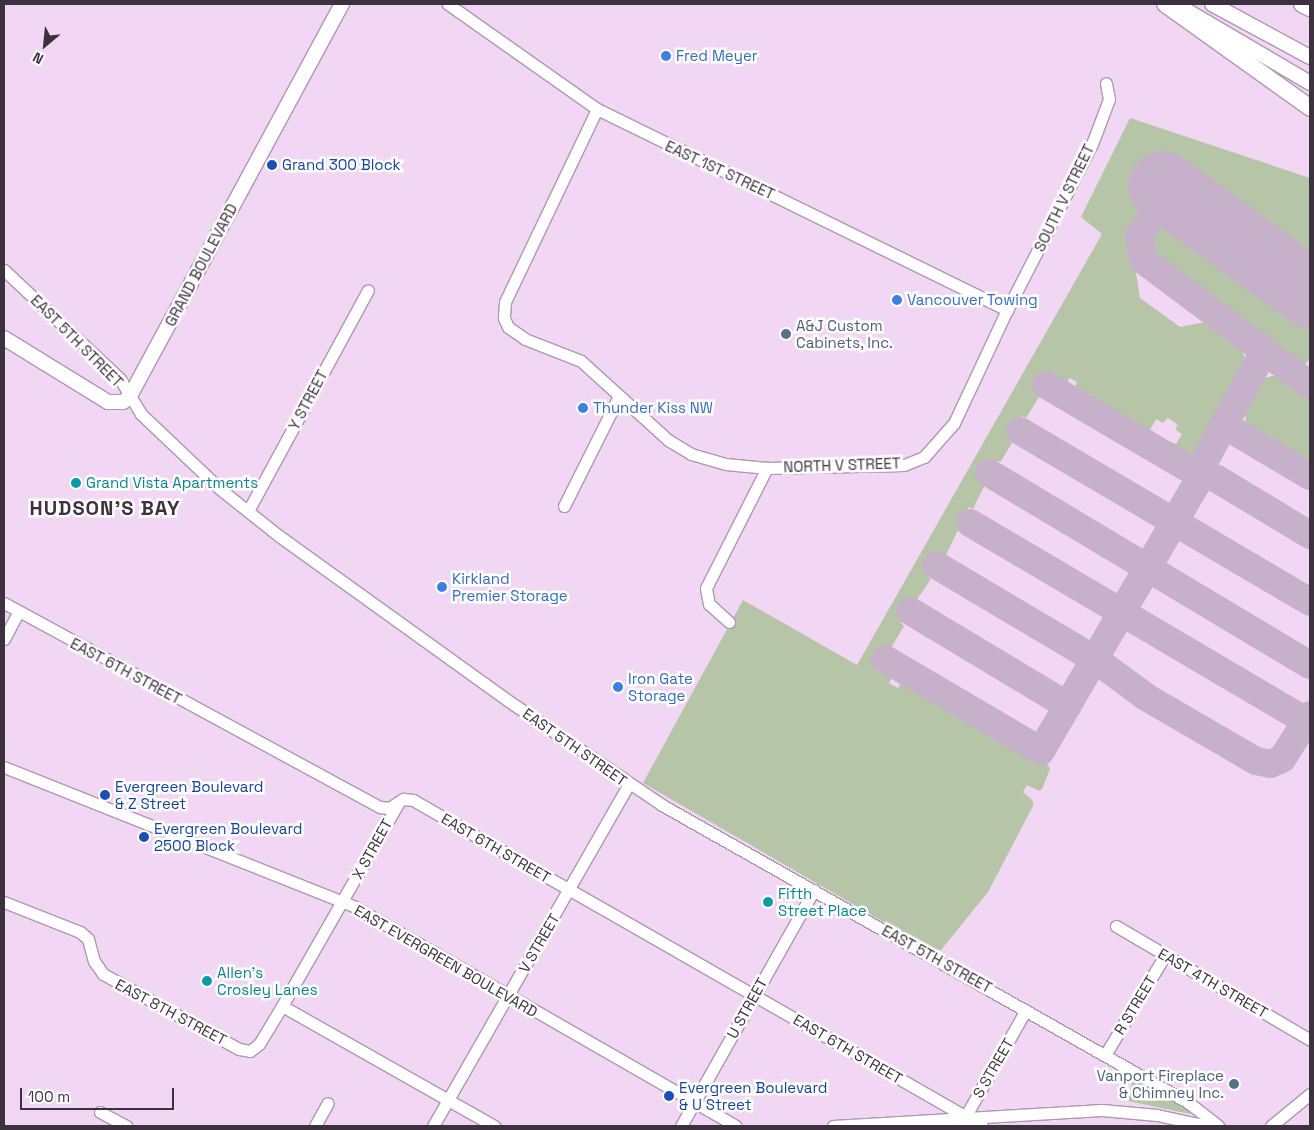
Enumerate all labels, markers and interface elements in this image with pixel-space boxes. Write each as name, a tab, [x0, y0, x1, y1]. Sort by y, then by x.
north arrow	[20, 20, 70, 70]
place label: Fred Meyer	[676, 47, 757, 65]
text: N	[30, 48, 46, 68]
marker: Fred Meyer	[660, 50, 672, 62]
street label: EAST 1ST STREET	[662, 137, 778, 203]
street label: SOUTH V STREET	[1030, 141, 1098, 255]
place label: Grand 300 Block	[282, 156, 401, 174]
marker: Grand 300 Block	[266, 159, 278, 171]
street label: GRAND BOULEVARD	[161, 201, 241, 329]
street label: EAST 5TH STREET	[27, 291, 127, 391]
place label: Vancouver Towing	[907, 291, 1038, 309]
marker: Vancouver Towing	[891, 294, 903, 306]
place label: A&J Custom Cabinets, Inc.	[796, 316, 893, 351]
marker: A&J Custom Cabinets, Inc.	[780, 328, 792, 340]
street label: Y STREET	[285, 367, 331, 433]
place label: Thunder Kiss NW	[593, 399, 713, 417]
marker: Thunder Kiss NW	[577, 402, 589, 414]
street label: NORTH V STREET	[783, 454, 901, 476]
place label: Grand Vista Apartments	[86, 474, 259, 492]
marker: Grand Vista Apartments	[70, 477, 82, 489]
district label: HUDSON'S BAY	[28, 496, 182, 520]
place label: Kirkland Premier Storage	[452, 569, 568, 604]
marker: Kirkland Premier Storage	[436, 581, 448, 593]
street label: EAST 6TH STREET	[67, 634, 185, 708]
place label: Iron Gate Storage	[628, 669, 693, 704]
marker: Iron Gate Storage	[612, 681, 624, 693]
street label: EAST 5TH STREET	[519, 704, 631, 790]
place label: Evergreen Boulevard & Z Street	[115, 777, 263, 812]
marker: Evergreen Boulevard & Z Street	[99, 789, 111, 801]
street label: EAST 6TH STREET	[438, 809, 554, 887]
street label: X STREET	[348, 816, 396, 882]
place label: Evergreen Boulevard 2500 Block	[154, 819, 302, 854]
marker: Evergreen Boulevard 2500 Block	[138, 831, 150, 843]
place label: Fifth Street Place	[778, 884, 867, 919]
marker: Fifth Street Place	[762, 896, 774, 908]
street label: EAST EVERGREEN BOULEVARD	[351, 901, 541, 1021]
street label: V STREET	[515, 910, 563, 976]
street label: EAST 5TH STREET	[879, 921, 995, 997]
street label: EAST 4TH STREET	[1155, 944, 1271, 1022]
place label: Allen's Crosley Lanes	[217, 963, 318, 998]
street label: R STREET	[1110, 972, 1160, 1038]
street label: EAST 8TH STREET	[112, 975, 230, 1049]
marker: Allen's Crosley Lanes	[201, 975, 213, 987]
street label: U STREET	[723, 975, 771, 1041]
street label: EAST 6TH STREET	[790, 1010, 906, 1088]
street label: S STREET	[969, 1035, 1017, 1101]
place label: Vanport Fireplace & Chimney Inc.	[1096, 1066, 1224, 1101]
scale bar	[22, 1078, 176, 1110]
place label: Evergreen Boulevard & U Street	[679, 1078, 827, 1113]
marker: Vanport Fireplace & Chimney Inc.	[1228, 1078, 1240, 1090]
text: 100 m	[28, 1087, 70, 1106]
marker: Evergreen Boulevard & U Street	[663, 1090, 675, 1102]

